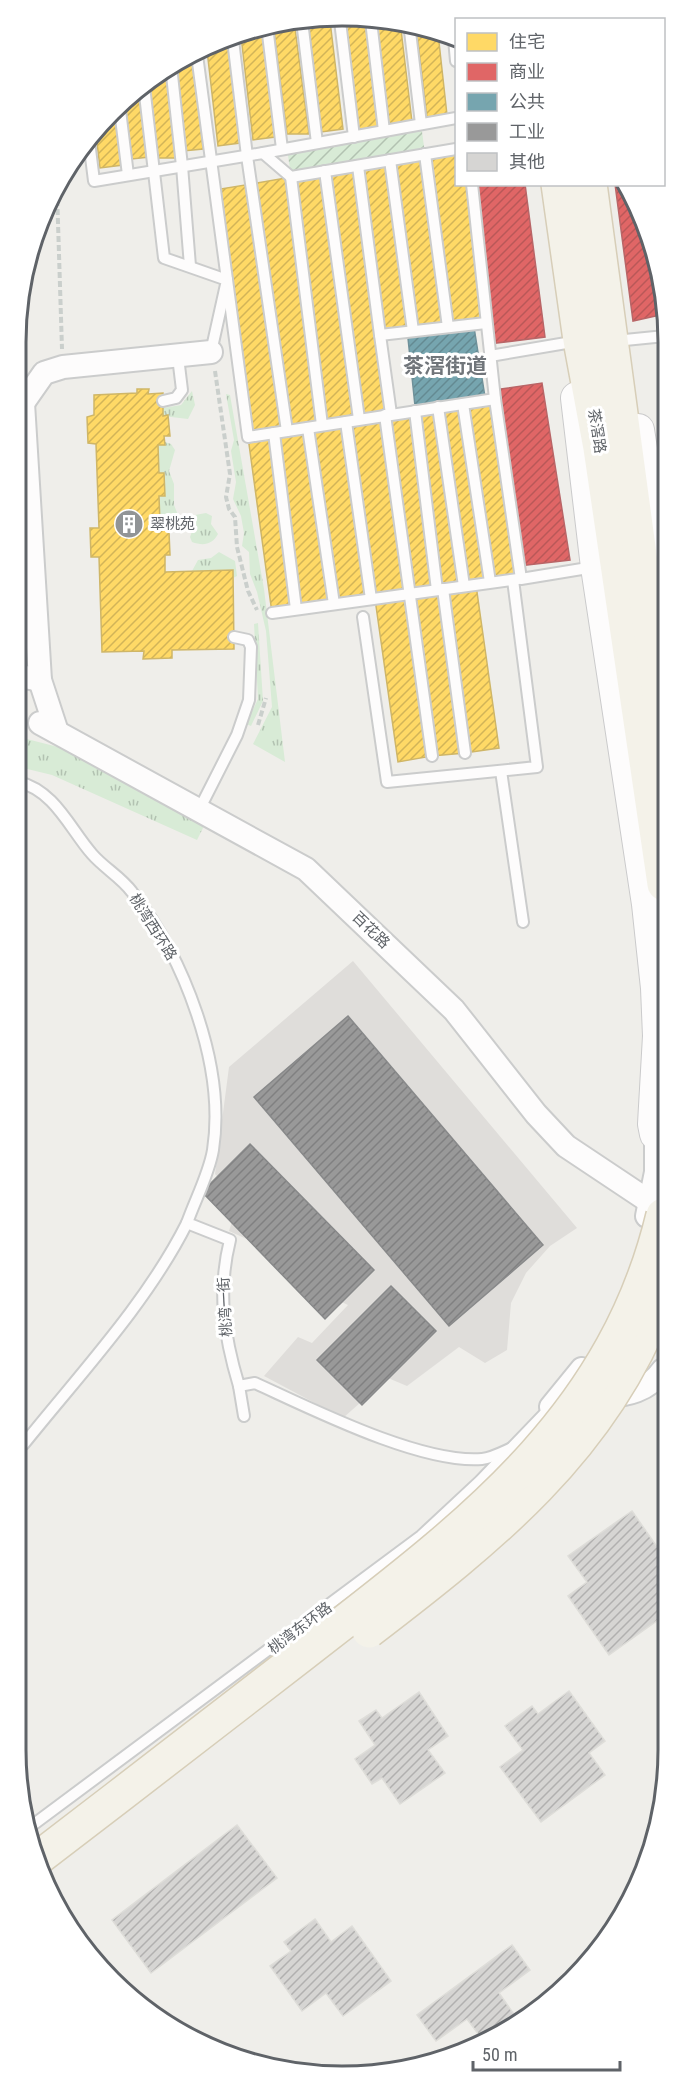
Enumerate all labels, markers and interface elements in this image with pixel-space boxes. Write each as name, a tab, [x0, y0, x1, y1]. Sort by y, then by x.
legend	[455, 18, 665, 186]
text: 住宅	[509, 31, 545, 52]
text: 商业	[509, 61, 545, 82]
text: 公共	[509, 91, 545, 112]
text: 工业	[509, 121, 545, 142]
text: 其他	[509, 151, 545, 172]
district label: 茶滘街道	[403, 354, 487, 378]
street label: 茶滘路	[585, 407, 609, 455]
building icon: 翠桃苑	[113, 508, 145, 540]
place label: 翠桃苑	[150, 515, 195, 533]
street label: 桃湾西环路	[125, 890, 181, 964]
street label: 百花路	[349, 908, 393, 952]
street label: 桃湾一街	[214, 1277, 236, 1337]
street label: 桃湾东环路	[265, 1598, 335, 1658]
scale bar	[473, 2034, 620, 2072]
text: 50 m	[482, 2044, 517, 2065]

